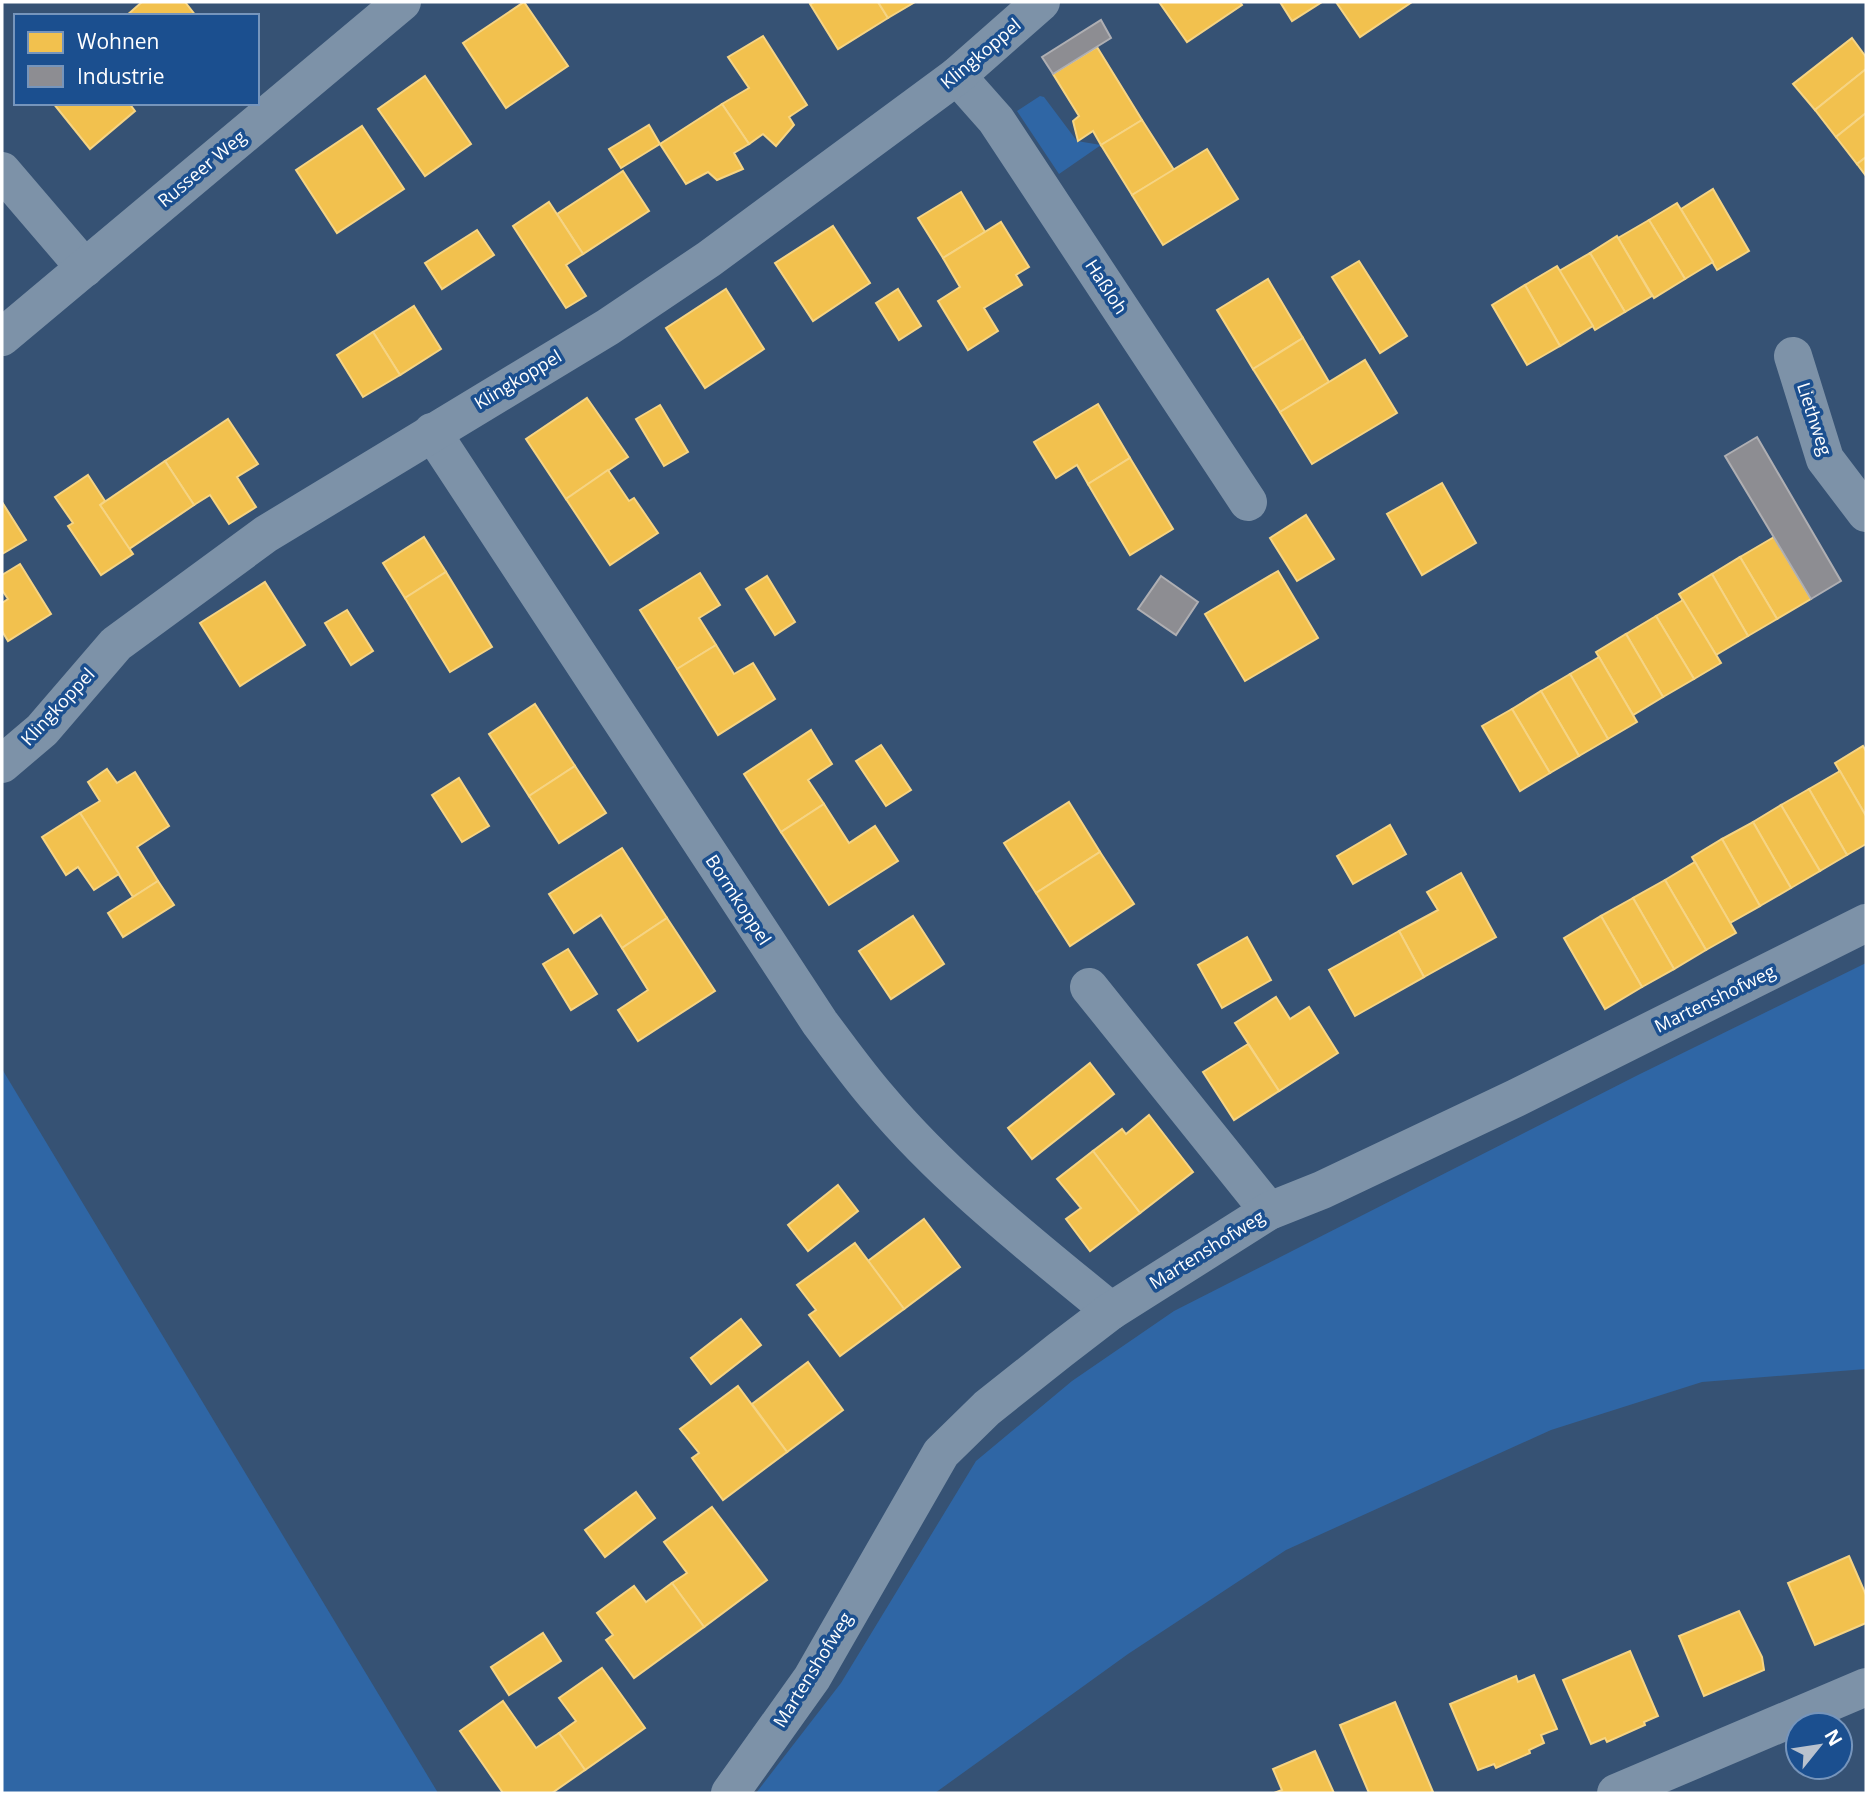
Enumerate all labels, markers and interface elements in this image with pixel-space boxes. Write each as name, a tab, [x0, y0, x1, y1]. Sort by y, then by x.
street label: Klingkoppel	[935, 13, 1026, 94]
legend	[14, 14, 259, 105]
text: Wohnen	[77, 27, 159, 55]
text: Industrie	[77, 62, 165, 90]
street label: Russeer Weg	[152, 124, 251, 212]
street label: Haßloh	[1080, 254, 1133, 319]
street label: Klingkoppel	[469, 344, 566, 415]
street label: Liethweg	[1792, 379, 1838, 458]
street label: Klingkoppel	[15, 662, 99, 750]
street label: Bormkoppel	[701, 850, 777, 949]
street label: Martenshofweg	[1650, 958, 1779, 1038]
street label: Martenshofweg	[1144, 1204, 1269, 1294]
street label: Martenshofweg	[767, 1607, 857, 1732]
north arrow	[1784, 1711, 1854, 1781]
text: N	[1819, 1724, 1849, 1751]

